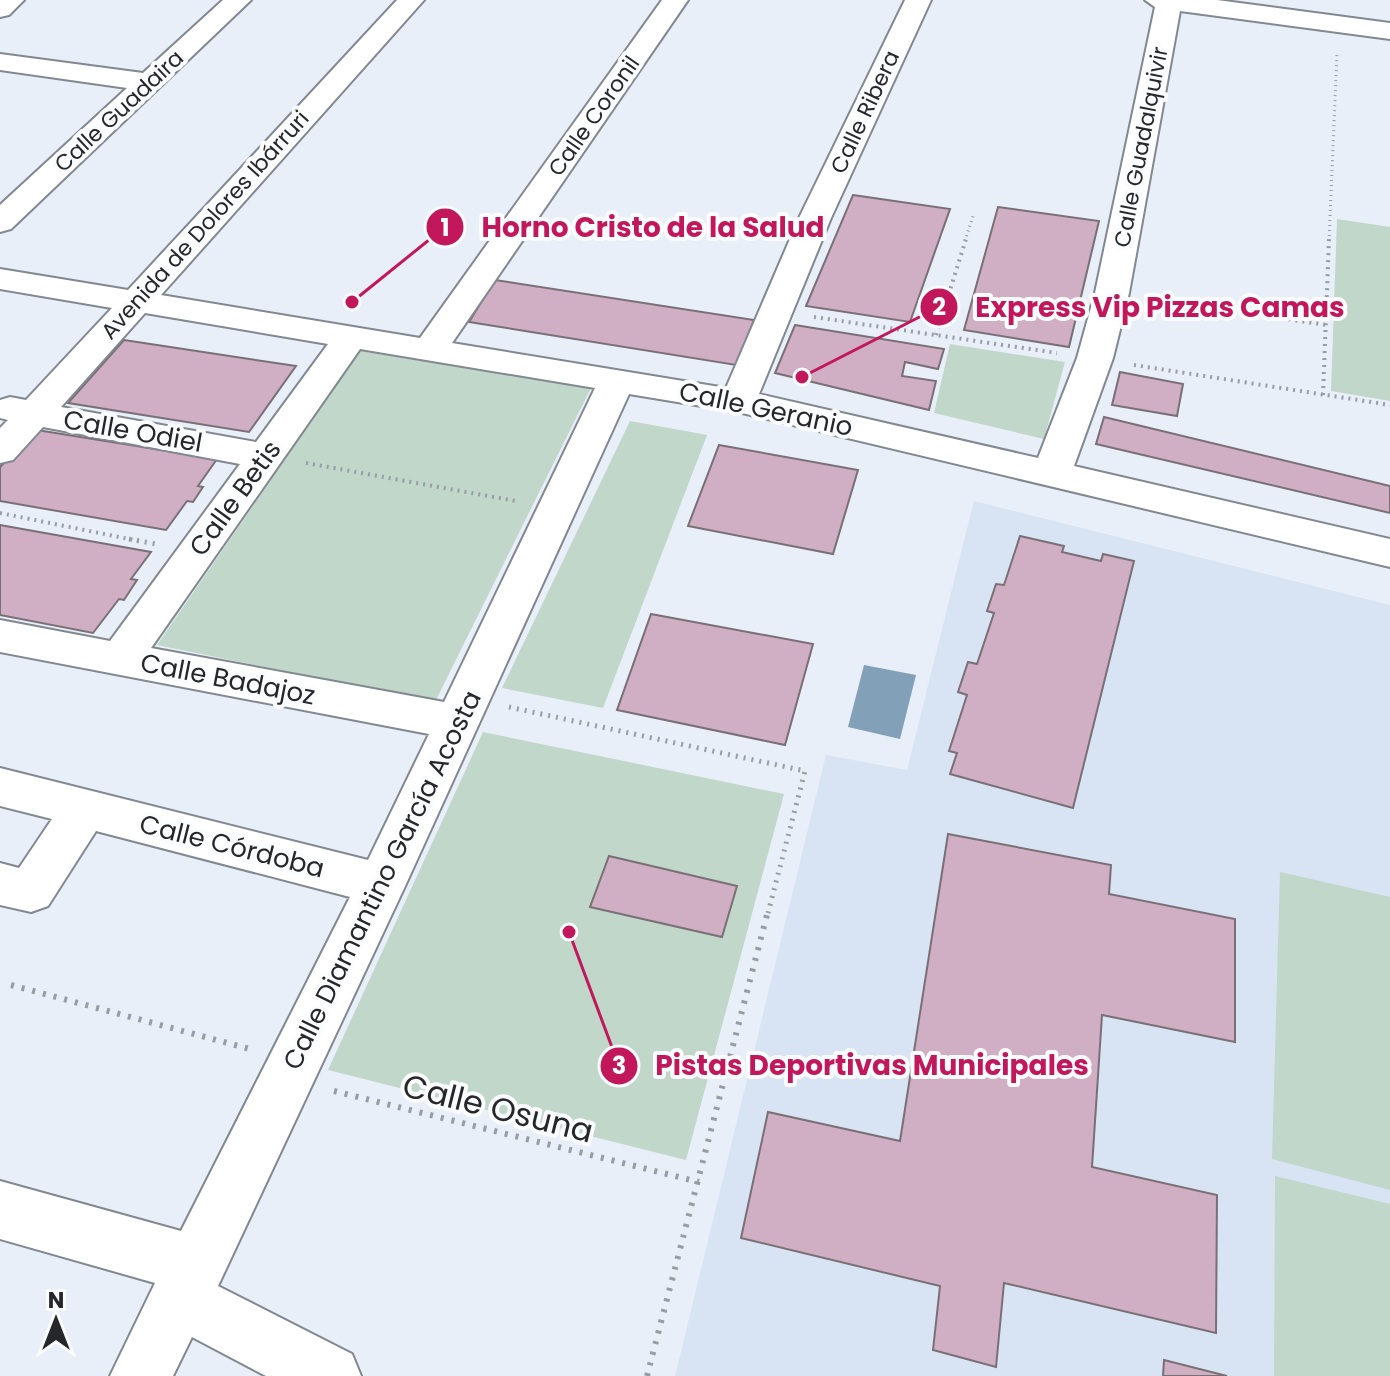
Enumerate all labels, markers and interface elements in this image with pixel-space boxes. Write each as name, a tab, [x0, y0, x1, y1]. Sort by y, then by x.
street label: Calle Guadaira	[48, 43, 190, 179]
street label: Calle Guadalquivir	[1106, 44, 1176, 250]
street label: Calle Ribera	[823, 45, 907, 179]
street label: Calle Coronil	[541, 50, 647, 182]
street label: Avenida de Dolores Ibárruri	[94, 104, 316, 346]
callout: Horno Cristo de la Salud	[425, 201, 840, 253]
text: Horno Cristo de la Salud	[481, 208, 825, 247]
text: 1	[440, 211, 450, 244]
callout: Express Vip Pizzas Camas	[919, 281, 1361, 333]
text: Express Vip Pizzas Camas	[975, 288, 1345, 327]
text: 2	[932, 290, 946, 323]
street label: Calle Geranio	[676, 373, 856, 445]
street label: Calle Odiel	[61, 401, 205, 461]
street label: Calle Betis	[181, 433, 289, 563]
street label: Calle Badajoz	[138, 644, 318, 714]
street label: Calle Diamantino García Acosta	[274, 684, 490, 1076]
street label: Calle Córdoba	[136, 806, 328, 886]
callout: Pistas Deportivas Municipales	[599, 1040, 1105, 1092]
text: Pistas Deportivas Municipales	[655, 1046, 1089, 1085]
text: 3	[612, 1049, 626, 1082]
street label: Calle Osuna	[398, 1063, 598, 1153]
north arrow	[16, 1280, 96, 1360]
text: N	[48, 1285, 64, 1316]

